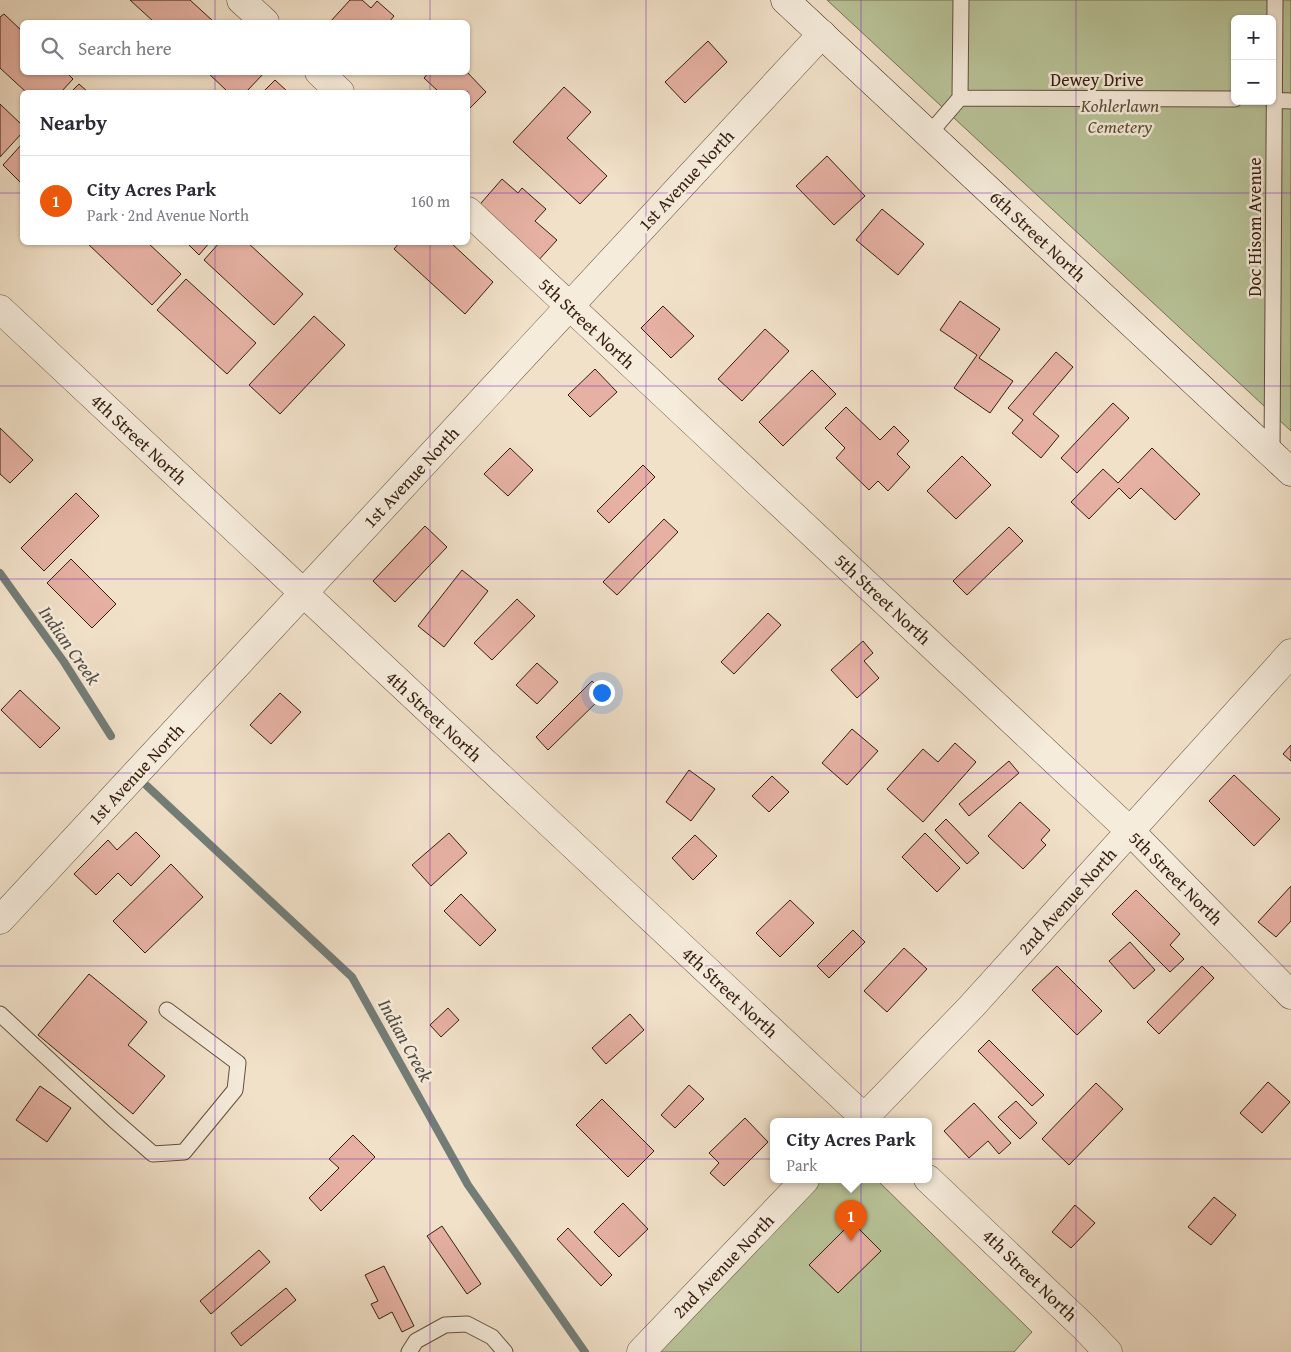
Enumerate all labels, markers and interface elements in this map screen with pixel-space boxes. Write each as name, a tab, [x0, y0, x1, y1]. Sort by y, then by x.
map controls	[1231, 15, 1276, 105]
button: +	[1231, 15, 1276, 60]
search box	[20, 20, 470, 75]
icon: search	[38, 34, 66, 62]
text: Search here	[78, 34, 172, 62]
button: −	[1231, 60, 1276, 105]
street label: Dewey Drive	[1050, 66, 1144, 93]
park label: Kohlerlawn Cemetery	[1080, 92, 1159, 140]
text: Nearby	[40, 107, 107, 138]
street label: 1st Avenue North	[632, 123, 740, 237]
street label: Doc Hisom Avenue	[1241, 157, 1268, 297]
text: City Acres Park	[87, 175, 216, 203]
street label: 6th Street North	[984, 184, 1092, 288]
text: 1	[52, 189, 60, 213]
text: 160 m	[410, 189, 450, 213]
text: Park · 2nd Avenue North	[87, 203, 249, 227]
street label: 5th Street North	[533, 271, 641, 375]
street label: 4th Street North	[85, 387, 193, 491]
street label: 1st Avenue North	[357, 420, 465, 534]
street label: 5th Street North	[829, 547, 937, 651]
water label: Indian Creek	[32, 600, 108, 691]
street label: 4th Street North	[380, 664, 488, 768]
your location	[589, 680, 615, 706]
street label: 1st Avenue North	[82, 717, 190, 831]
street label: 5th Street North	[1123, 825, 1229, 931]
street label: 2nd Avenue North	[1011, 841, 1123, 961]
street label: 4th Street North	[676, 940, 784, 1044]
water label: Indian Creek	[372, 993, 441, 1087]
popup	[770, 1118, 932, 1183]
text: City Acres Park	[786, 1125, 916, 1153]
text: Park	[786, 1153, 817, 1177]
pin: 1	[835, 1200, 867, 1241]
street label: 2nd Avenue North	[666, 1208, 780, 1324]
street label: 4th Street North	[976, 1222, 1084, 1328]

